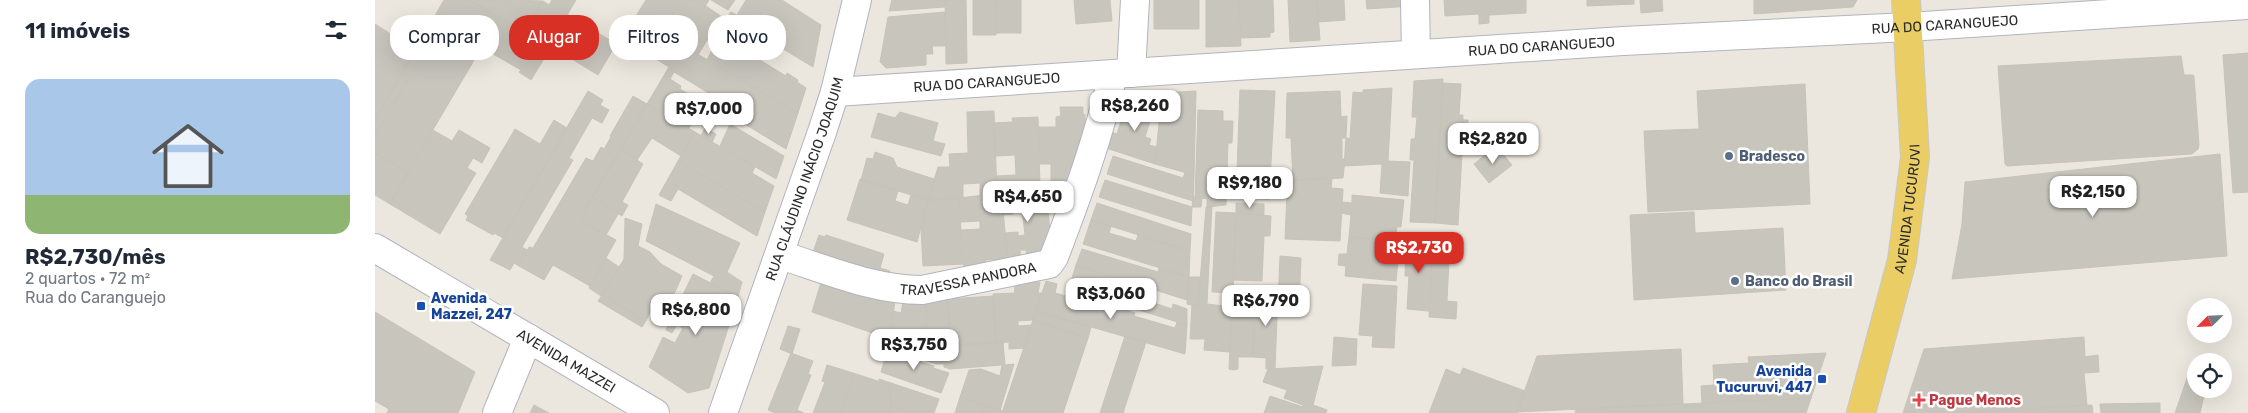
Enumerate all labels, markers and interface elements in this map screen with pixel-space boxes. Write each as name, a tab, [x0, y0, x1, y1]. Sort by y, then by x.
street label: RUA DO CARANGUEJO	[1871, 11, 2019, 37]
chip: Comprar	[390, 15, 499, 60]
chip: Alugar	[509, 15, 599, 60]
chip: Filtros	[609, 15, 698, 60]
chip: Novo	[708, 15, 786, 60]
icon: filters	[322, 16, 350, 44]
text: 11 imóveis	[25, 18, 130, 43]
street label: RUA DO CARANGUEJO	[1468, 33, 1615, 60]
street label: RUA DO CARANGUEJO	[913, 69, 1061, 95]
street label: RUA CLÁUDINO INÁCIO JOAQUIM	[762, 75, 847, 283]
pin: R$8,260	[1089, 90, 1181, 132]
pin: R$7,000	[663, 92, 755, 135]
text: R$8,260	[1101, 96, 1169, 115]
text: R$7,000	[676, 99, 742, 118]
icon: home	[143, 111, 233, 201]
pin: R$2,820	[1447, 122, 1539, 165]
text: R$2,820	[1459, 129, 1527, 148]
street label: AVENIDA TUCURUVI	[1890, 143, 1923, 275]
place label: Bradesco	[1739, 148, 1805, 165]
marker: Bradesco	[1723, 150, 1735, 162]
pin: R$9,180	[1204, 166, 1296, 209]
text: R$9,180	[1218, 173, 1282, 192]
pin: R$2,150	[2047, 176, 2139, 218]
pin: R$4,650	[982, 180, 1074, 223]
text: R$2,150	[2061, 182, 2125, 201]
text: R$4,650	[994, 187, 1062, 206]
pin: R$2,730	[1373, 232, 1465, 274]
text: R$2,730	[1386, 238, 1452, 257]
text: R$2,730/mês	[25, 244, 166, 269]
street label: TRAVESSA PANDORA	[899, 258, 1038, 299]
text: 2 quartos · 72 m²	[25, 269, 150, 288]
place label: Banco do Brasil	[1745, 273, 1852, 290]
marker: Banco do Brasil	[1729, 275, 1741, 287]
pin: R$3,060	[1065, 278, 1157, 320]
text: R$3,060	[1077, 284, 1145, 303]
pin: R$6,790	[1220, 284, 1312, 327]
text: Rua do Caranguejo	[25, 288, 166, 307]
place label: Avenida Mazzei, 247	[431, 290, 512, 323]
text: R$6,790	[1233, 291, 1299, 310]
pin: R$6,800	[650, 294, 742, 336]
north arrow	[2187, 298, 2233, 342]
map controls	[2187, 298, 2232, 398]
marker: Avenida Mazzei, 247	[415, 300, 427, 312]
text: R$6,800	[661, 300, 731, 319]
street label: AVENIDA MAZZEI	[514, 325, 619, 396]
pin: R$3,750	[868, 328, 960, 371]
text: R$3,750	[881, 335, 947, 354]
button: locate	[2187, 353, 2232, 398]
place label: Avenida Tucuruvi, 447	[1716, 363, 1812, 396]
marker: Avenida Tucuruvi, 447	[1816, 373, 1828, 385]
place label: Pague Menos	[1929, 392, 2021, 409]
marker: Pague Menos	[1913, 394, 1925, 406]

